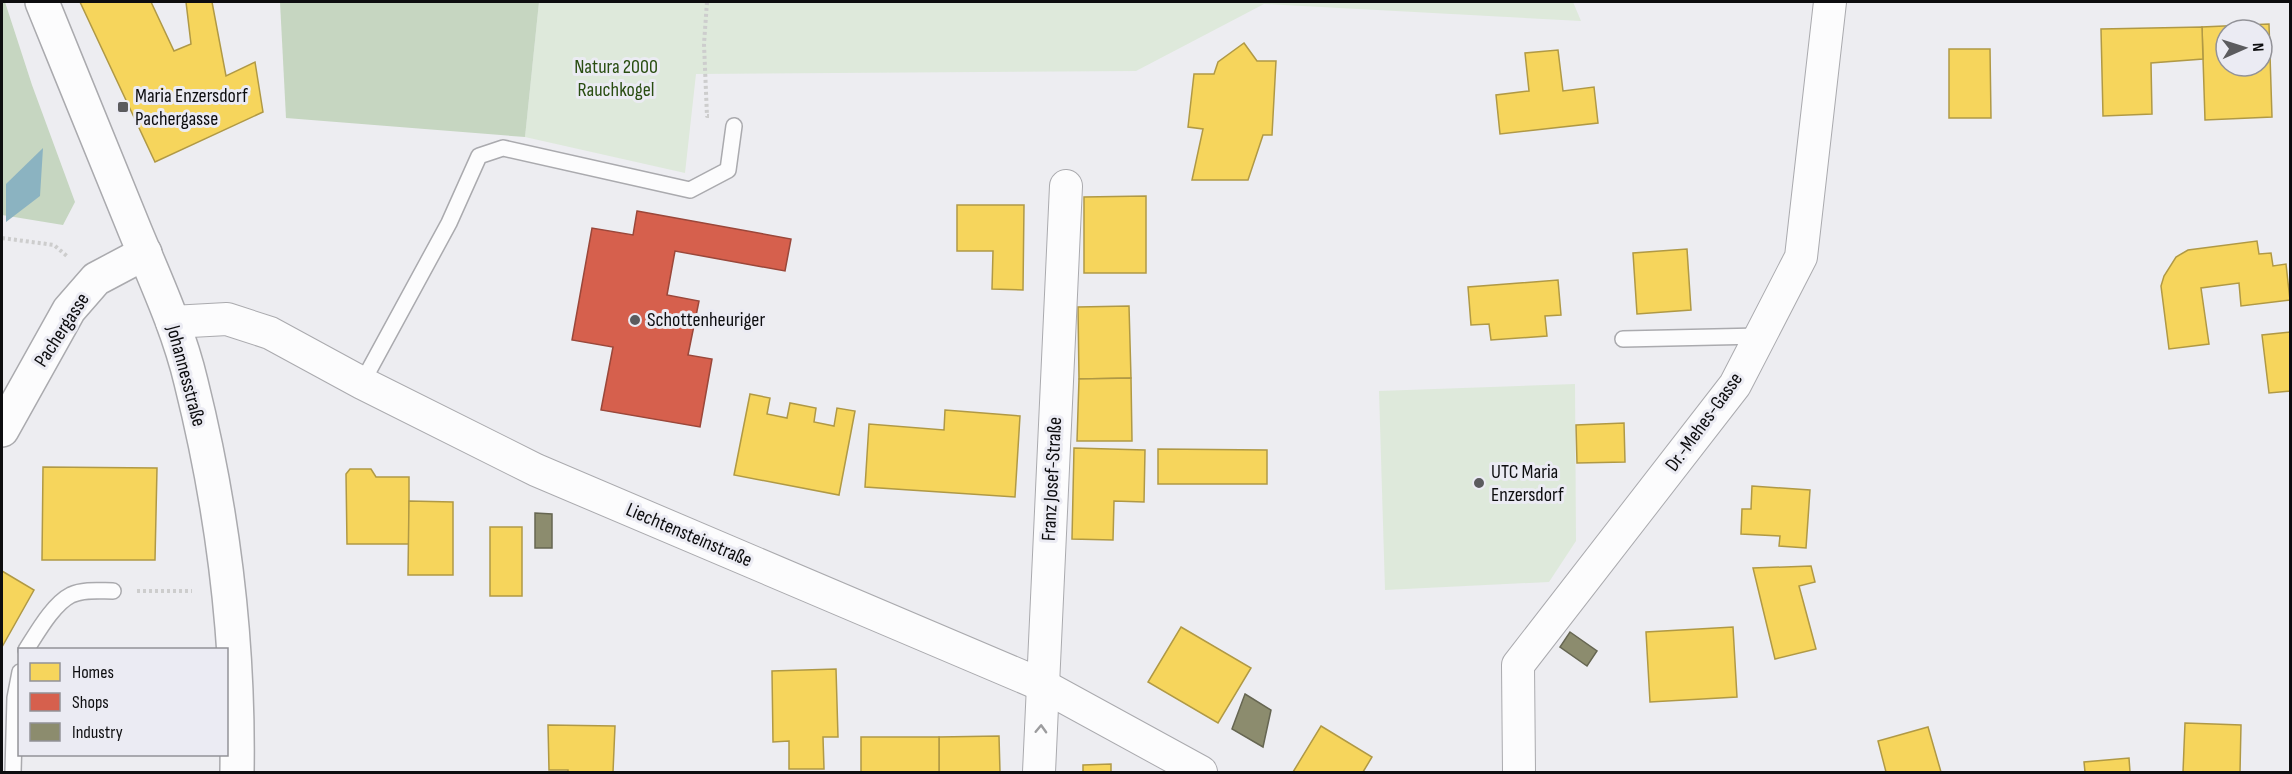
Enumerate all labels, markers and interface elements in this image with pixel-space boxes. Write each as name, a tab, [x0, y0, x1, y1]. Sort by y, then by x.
north arrow	[2214, 18, 2274, 78]
text: N	[2248, 43, 2267, 52]
park label: Natura 2000 Rauchkogel	[574, 55, 658, 102]
place label: Maria Enzersdorf Pachergasse	[135, 84, 248, 131]
marker: Maria Enzersdorf Pachergasse	[116, 100, 130, 114]
street label: Pachergasse	[29, 289, 95, 371]
place label: Schottenheuriger	[647, 308, 765, 332]
marker: Schottenheuriger	[628, 313, 642, 327]
street label: Johannesstraße	[161, 322, 211, 429]
street label: Dr.-Mehes-Gasse	[1660, 368, 1748, 476]
street label: Franz Josef-Straße	[1037, 416, 1067, 542]
place label: UTC Maria Enzersdorf	[1491, 460, 1564, 507]
marker: UTC Maria Enzersdorf	[1472, 476, 1486, 490]
street label: Liechtensteinstraße	[622, 498, 756, 572]
legend	[18, 648, 228, 756]
text: Homes	[72, 662, 114, 683]
text: Shops	[72, 692, 109, 713]
text: Industry	[72, 722, 123, 743]
one-way arrow	[1034, 724, 1047, 733]

